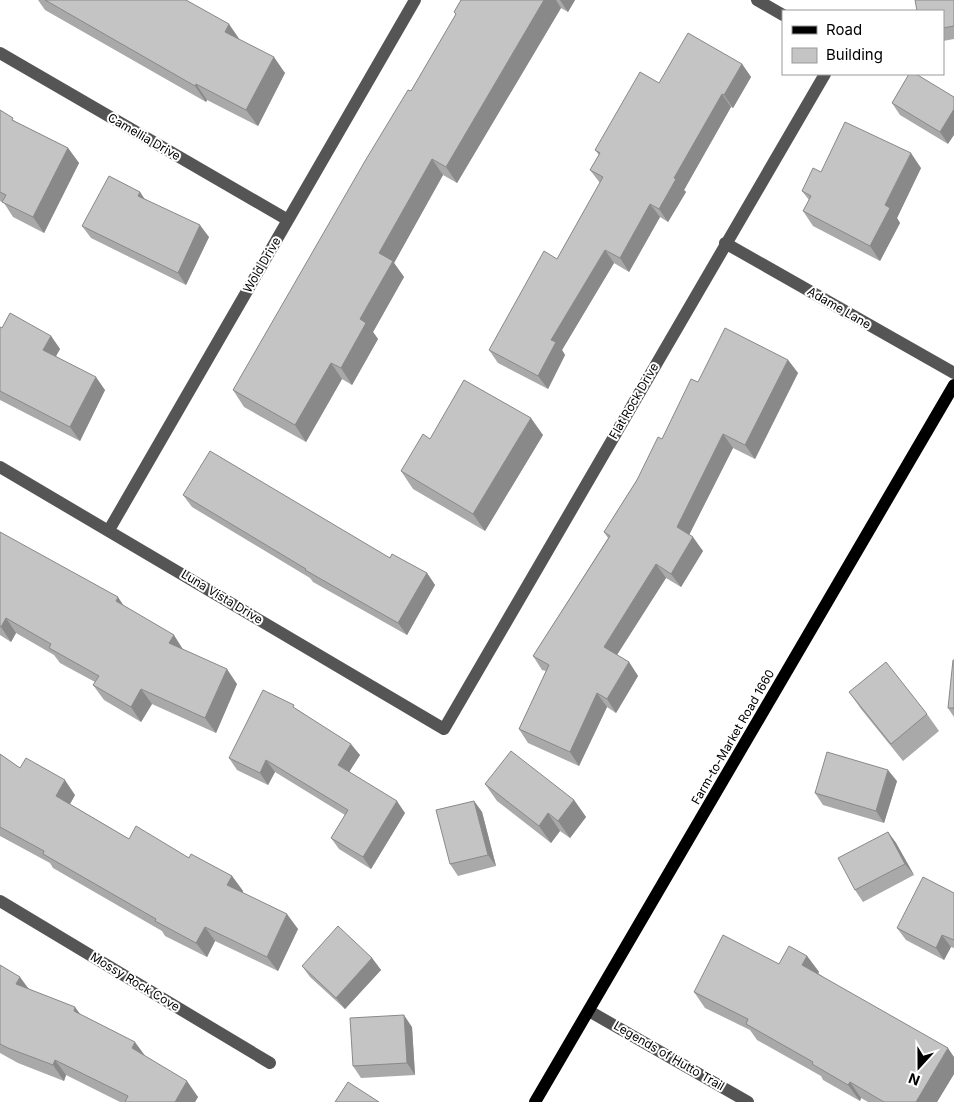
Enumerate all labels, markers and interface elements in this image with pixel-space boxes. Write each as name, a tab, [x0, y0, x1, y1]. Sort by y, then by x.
legend	[782, 10, 944, 75]
text: Road	[826, 20, 862, 39]
text: Building	[826, 45, 883, 64]
street label: Camellia Drive	[105, 110, 183, 163]
street label: Wold Drive	[240, 234, 284, 295]
street label: Adame Lane	[805, 283, 874, 332]
street label: Flat Rock Drive	[606, 360, 661, 441]
street label: Luna Vista Drive	[179, 566, 266, 627]
street label: Farm-to-Market Road 1660	[688, 667, 777, 807]
street label: Mossy Rock Cove	[88, 949, 183, 1014]
street label: Legends of Hutto Trail	[611, 1018, 727, 1093]
north arrow	[894, 1042, 944, 1092]
text: N	[906, 1070, 922, 1089]

